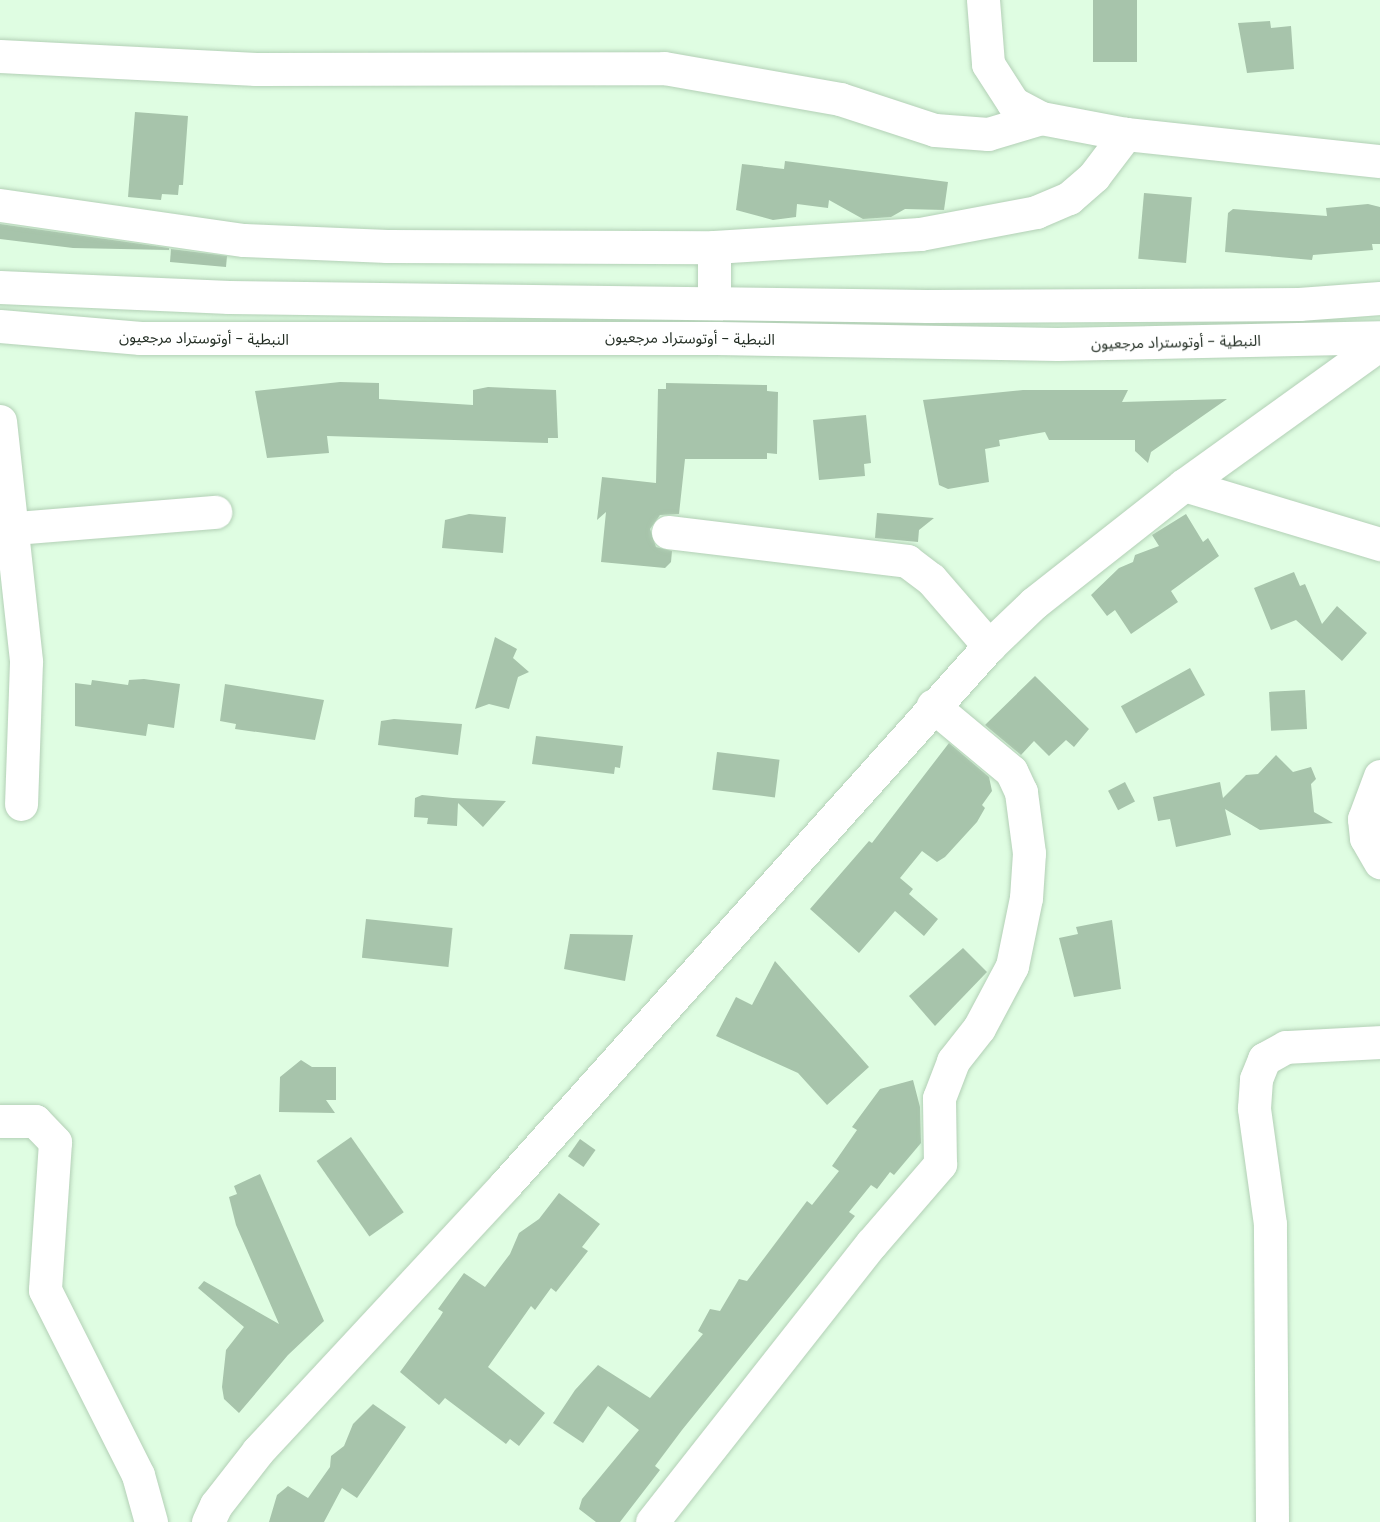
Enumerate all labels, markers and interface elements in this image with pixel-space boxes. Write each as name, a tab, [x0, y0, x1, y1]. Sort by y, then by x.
street label: النبطية - أوتوستراد مرجعيون	[119, 328, 289, 348]
street label: النبطية - أوتوستراد مرجعيون	[605, 328, 775, 348]
street label: النبطية - أوتوستراد مرجعيون	[1091, 332, 1261, 352]

